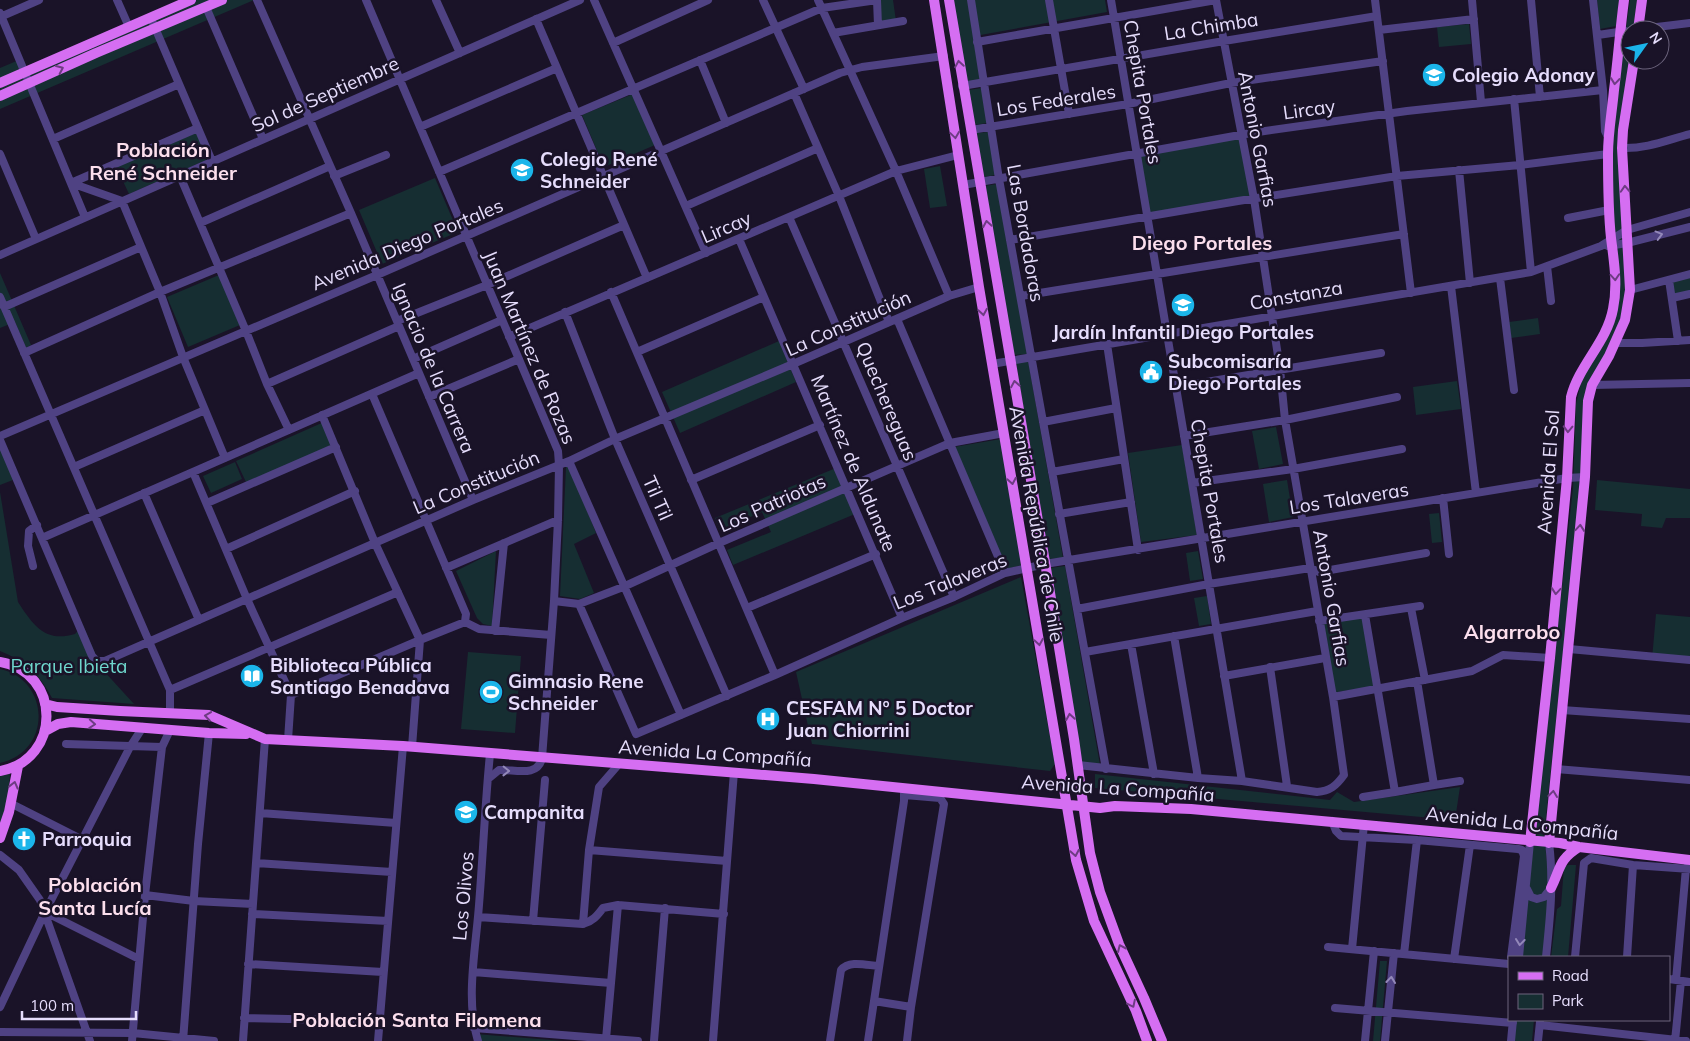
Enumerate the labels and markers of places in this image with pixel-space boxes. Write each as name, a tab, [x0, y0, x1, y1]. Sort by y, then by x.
school or university icon: Colegio Adonay	[1421, 62, 1447, 88]
place label: Colegio Adonay	[1452, 63, 1596, 87]
place label: Colegio René Schneider	[540, 147, 658, 193]
school or university icon: Colegio René Schneider	[509, 157, 535, 183]
school or university icon: Jardín Infantil Diego Portales	[1170, 292, 1196, 318]
place label: Jardín Infantil Diego Portales	[1052, 320, 1314, 344]
place label: Subcomisaría Diego Portales	[1168, 349, 1301, 395]
public building icon: Subcomisaría Diego Portales	[1138, 359, 1164, 385]
place label: Biblioteca Pública Santiago Benadava	[270, 653, 450, 699]
library icon: Biblioteca Pública Santiago Benadava	[239, 663, 265, 689]
place label: Gimnasio Rene Schneider	[508, 669, 644, 715]
sports icon: Gimnasio Rene Schneider	[478, 679, 504, 705]
place label: CESFAM N° 5 Doctor Juan Chiorrini	[786, 696, 973, 742]
hospital icon: CESFAM N° 5 Doctor Juan Chiorrini	[755, 706, 781, 732]
school or university icon: Campanita	[453, 799, 479, 825]
place label: Campanita	[484, 800, 585, 824]
church icon: Parroquia	[11, 826, 37, 852]
place label: Parroquia	[42, 827, 132, 851]

